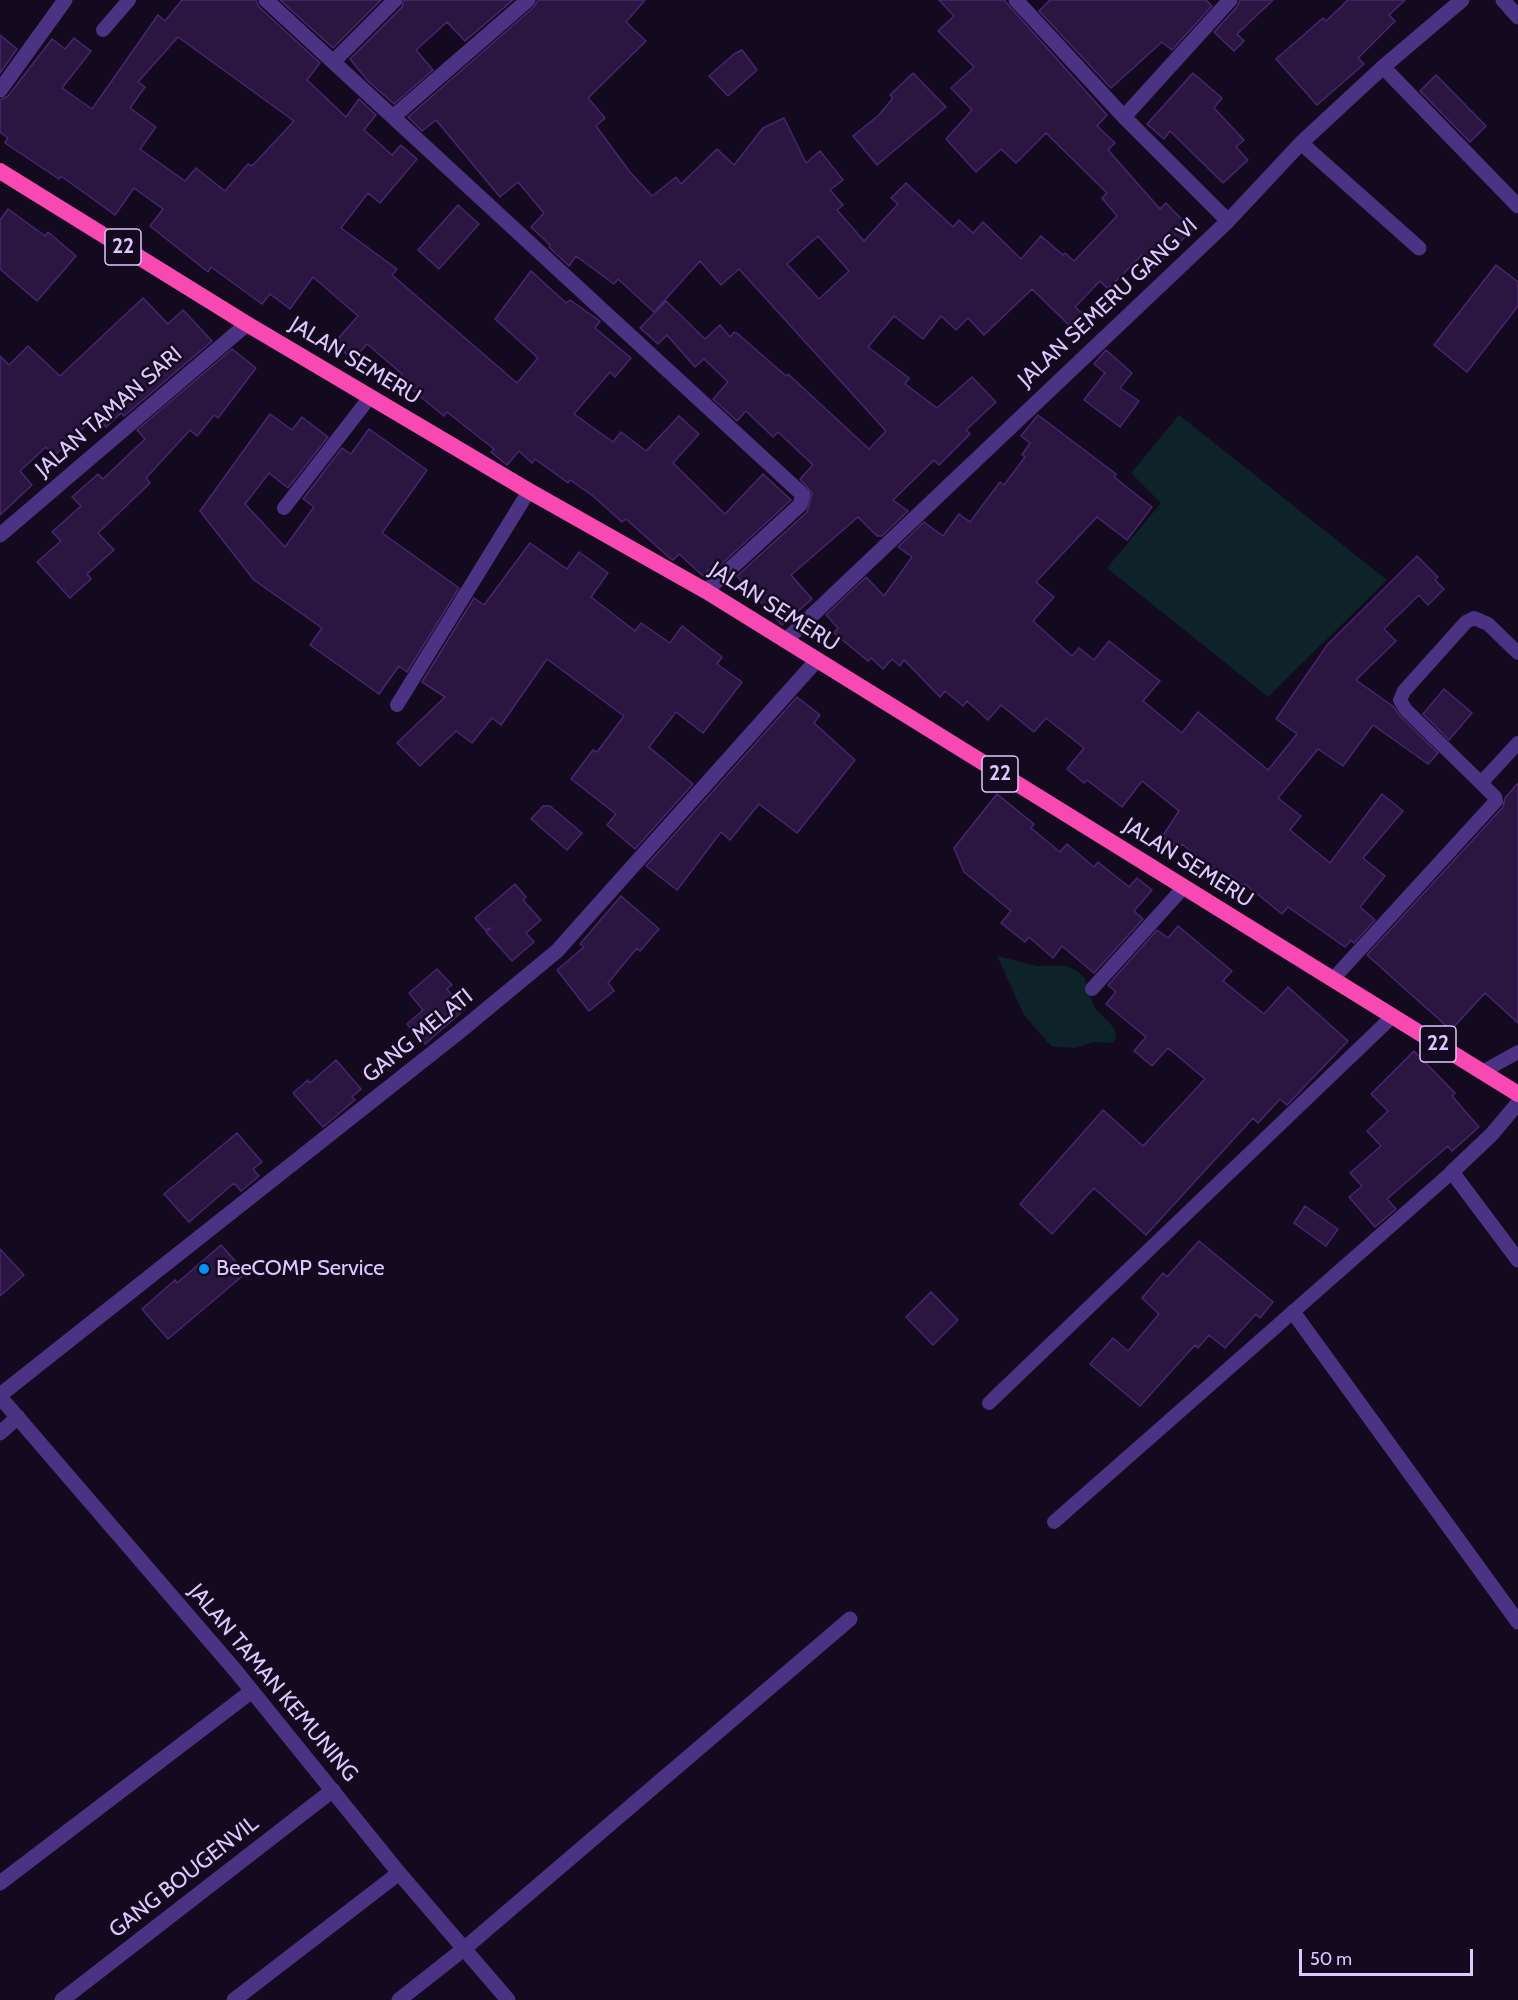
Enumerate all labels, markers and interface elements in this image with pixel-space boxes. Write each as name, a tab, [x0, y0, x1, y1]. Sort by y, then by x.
street label: JALAN SEMERU GANG VI	[1013, 213, 1203, 393]
road number: 22	[105, 229, 141, 265]
street label: JALAN SEMERU	[285, 311, 425, 411]
street label: JALAN TAMAN SARI	[30, 341, 188, 483]
street label: JALAN SEMERU	[704, 557, 844, 657]
road number: 22	[982, 756, 1018, 792]
street label: JALAN SEMERU	[1118, 813, 1258, 913]
street label: GANG MELATI	[358, 984, 478, 1088]
road number: 22	[1420, 1026, 1456, 1062]
place label: BeeCOMP Service	[216, 1256, 385, 1282]
marker: BeeCOMP Service	[197, 1262, 211, 1276]
street label: JALAN TAMAN KEMUNING	[183, 1579, 363, 1787]
street label: GANG BOUGENVIL	[104, 1811, 264, 1943]
scale bar	[1302, 1937, 1476, 1975]
text: 50 m	[1310, 1948, 1352, 1970]

